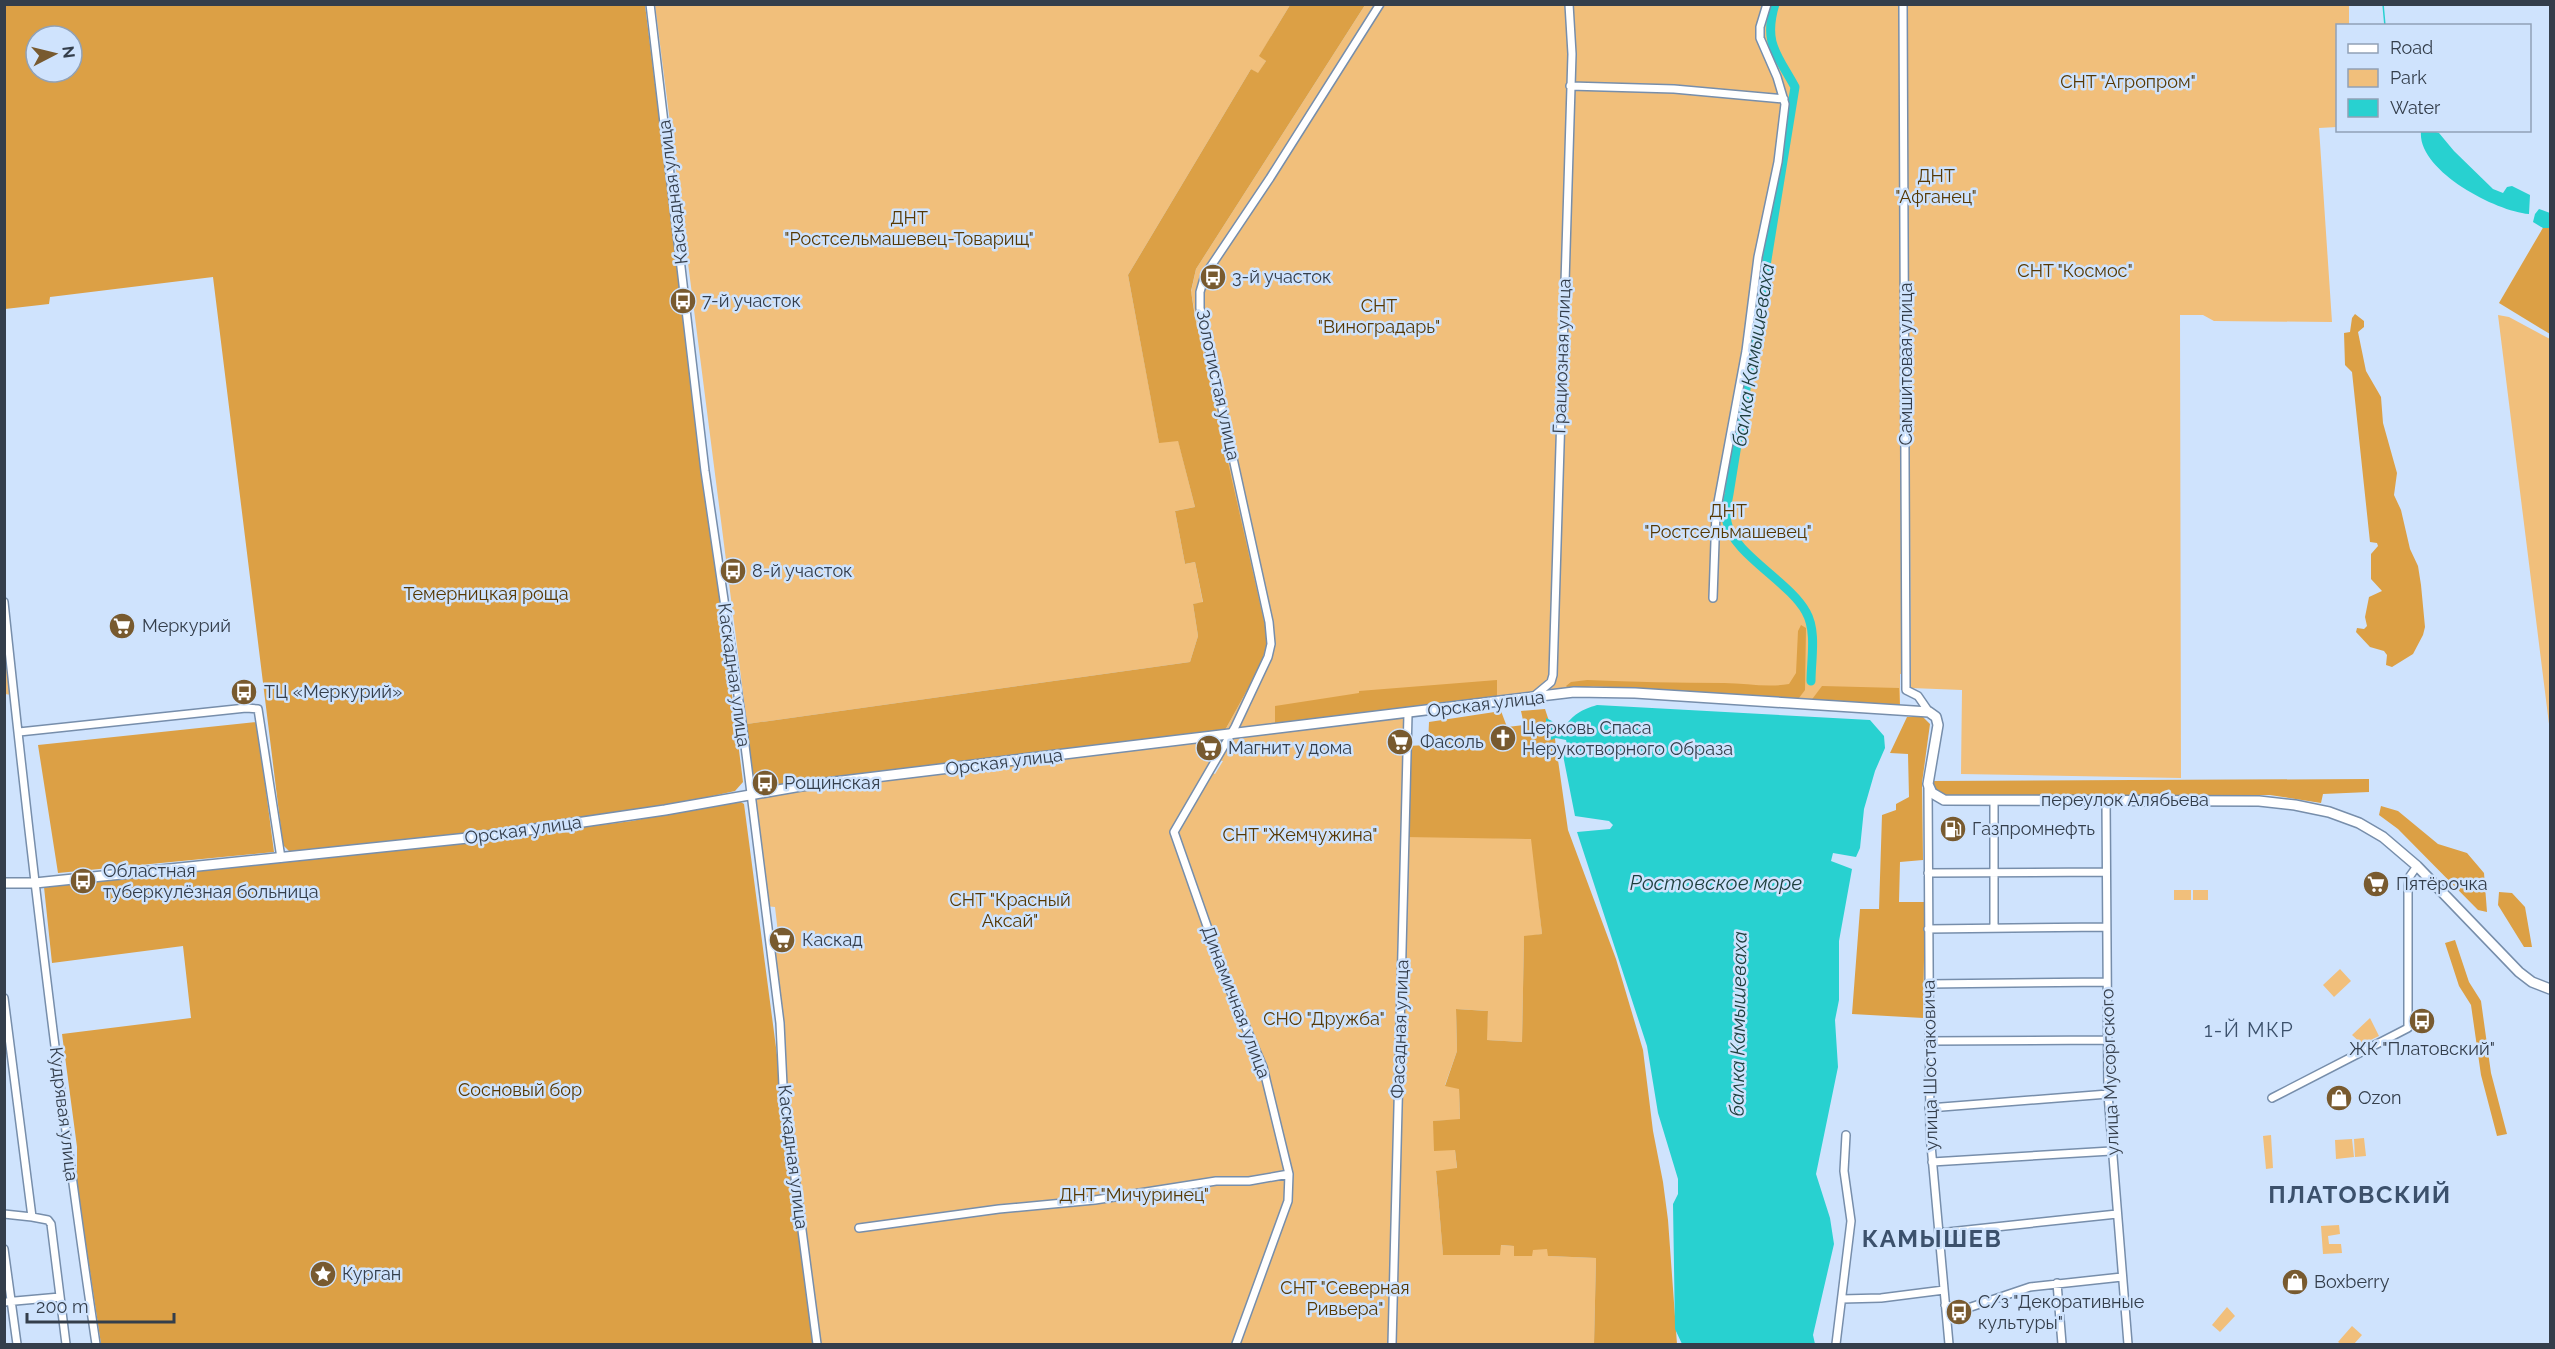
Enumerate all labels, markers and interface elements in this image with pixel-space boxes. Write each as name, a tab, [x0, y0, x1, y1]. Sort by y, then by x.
north arrow	[24, 24, 84, 84]
legend	[2336, 24, 2531, 132]
text: Road	[2390, 37, 2433, 58]
text: N	[58, 45, 79, 59]
text: Park	[2390, 67, 2427, 88]
park label: СНТ "Агропром"	[2060, 71, 2196, 92]
text: Water	[2390, 97, 2441, 118]
street label: Каскадная улица	[653, 119, 692, 265]
park label: ДНТ "Афганец"	[1895, 165, 1977, 207]
park label: ДНТ "Ростсельмашевец-Товарищ"	[784, 207, 1034, 249]
park label: СНТ "Космос"	[2017, 260, 2133, 281]
water label: балка Камышеваха	[1727, 261, 1779, 449]
bus stop icon: 3-й участок	[1198, 262, 1228, 292]
place label: 3-й участок	[1232, 266, 1331, 287]
street label: Грациозная улица	[1548, 278, 1575, 434]
street label: Самшитовая улица	[1895, 283, 1916, 445]
bus stop icon: 7-й участок	[668, 286, 698, 316]
place label: 7-й участок	[702, 290, 801, 311]
park label: СНТ "Виноградарь"	[1318, 295, 1440, 337]
street label: Золотистая улица	[1192, 308, 1245, 462]
park label: ДНТ "Ростсельмашевец"	[1644, 500, 1812, 542]
bus stop icon: 8-й участок	[718, 556, 748, 586]
place label: 8-й участок	[752, 560, 852, 581]
park label: Темерницкая роща	[404, 583, 568, 604]
street label: Каскадная улица	[714, 602, 755, 748]
supermarket icon: Меркурий	[107, 611, 137, 641]
place label: Меркурий	[142, 615, 231, 636]
bus stop icon: ТЦ «Меркурий»	[229, 677, 259, 707]
place label: ТЦ «Меркурий»	[264, 681, 402, 702]
street label: Орская улица	[1426, 686, 1546, 721]
place label: Церковь Спаса Нерукотворного Образа	[1522, 717, 1733, 759]
church icon: Церковь Спаса Нерукотворного Образа	[1488, 723, 1518, 753]
supermarket icon: Фасоль	[1385, 727, 1415, 757]
place label: Фасоль	[1420, 731, 1484, 752]
supermarket icon: Магнит у дома	[1194, 733, 1224, 763]
place label: Магнит у дома	[1228, 737, 1352, 758]
street label: Орская улица	[944, 744, 1064, 779]
bus stop icon: Рощинская	[750, 768, 780, 798]
place label: Рощинская	[784, 772, 880, 793]
street label: переулок Алябьева	[2041, 789, 2209, 810]
street label: Орская улица	[463, 811, 583, 848]
fuel station icon: Газпромнефть	[1938, 814, 1968, 844]
place label: Газпромнефть	[1972, 818, 2095, 839]
park label: СНТ "Жемчужина"	[1222, 824, 1378, 845]
place label: Областная туберкулёзная больница	[103, 860, 318, 902]
bus stop icon: Областная туберкулёзная больница	[68, 866, 98, 896]
supermarket icon: Пятёрочка	[2361, 869, 2391, 899]
water label: Ростовское море	[1630, 871, 1802, 895]
place label: Пятёрочка	[2396, 873, 2488, 894]
park label: СНТ "Красный Аксай"	[949, 889, 1071, 931]
street label: Динамичная улица	[1198, 923, 1275, 1081]
supermarket icon: Каскад	[767, 925, 797, 955]
place label: Каскад	[802, 929, 863, 950]
water label: балка Камышеваха	[1724, 931, 1752, 1117]
street label: Фасадная улица	[1387, 959, 1412, 1099]
street label: улица Шостаковича	[1918, 980, 1941, 1150]
street label: улица Мусоргского	[2096, 988, 2123, 1156]
bus stop icon: ЖК "Платовский"	[2407, 1006, 2437, 1036]
park label: СНО "Дружба"	[1263, 1008, 1385, 1029]
district label: 1-Й МКР	[2204, 1018, 2294, 1042]
place label: ЖК "Платовский"	[2349, 1038, 2495, 1059]
street label: Кудрявая улица	[46, 1046, 83, 1182]
park label: Сосновый бор	[458, 1079, 582, 1100]
shop icon: Ozon	[2324, 1083, 2354, 1113]
street label: Каскадная улица	[774, 1084, 813, 1230]
place label: Ozon	[2358, 1087, 2401, 1108]
district label: ПЛАТОВСКИЙ	[2268, 1180, 2452, 1209]
park label: ДНТ "Мичуринец"	[1059, 1184, 1209, 1205]
district label: КАМЫШЕВ	[1862, 1224, 2002, 1253]
place icon: Курган	[308, 1259, 338, 1289]
place label: Курган	[342, 1263, 401, 1284]
shop icon: Boxberry	[2280, 1267, 2310, 1297]
place label: Boxberry	[2314, 1271, 2390, 1292]
park label: СНТ "Северная Ривьера"	[1280, 1277, 1410, 1319]
scale bar	[27, 1286, 174, 1324]
place label: С/з "Декоративные культуры"	[1978, 1291, 2145, 1333]
text: 200 m	[36, 1296, 89, 1317]
bus stop icon: С/з "Декоративные культуры"	[1944, 1297, 1974, 1327]

